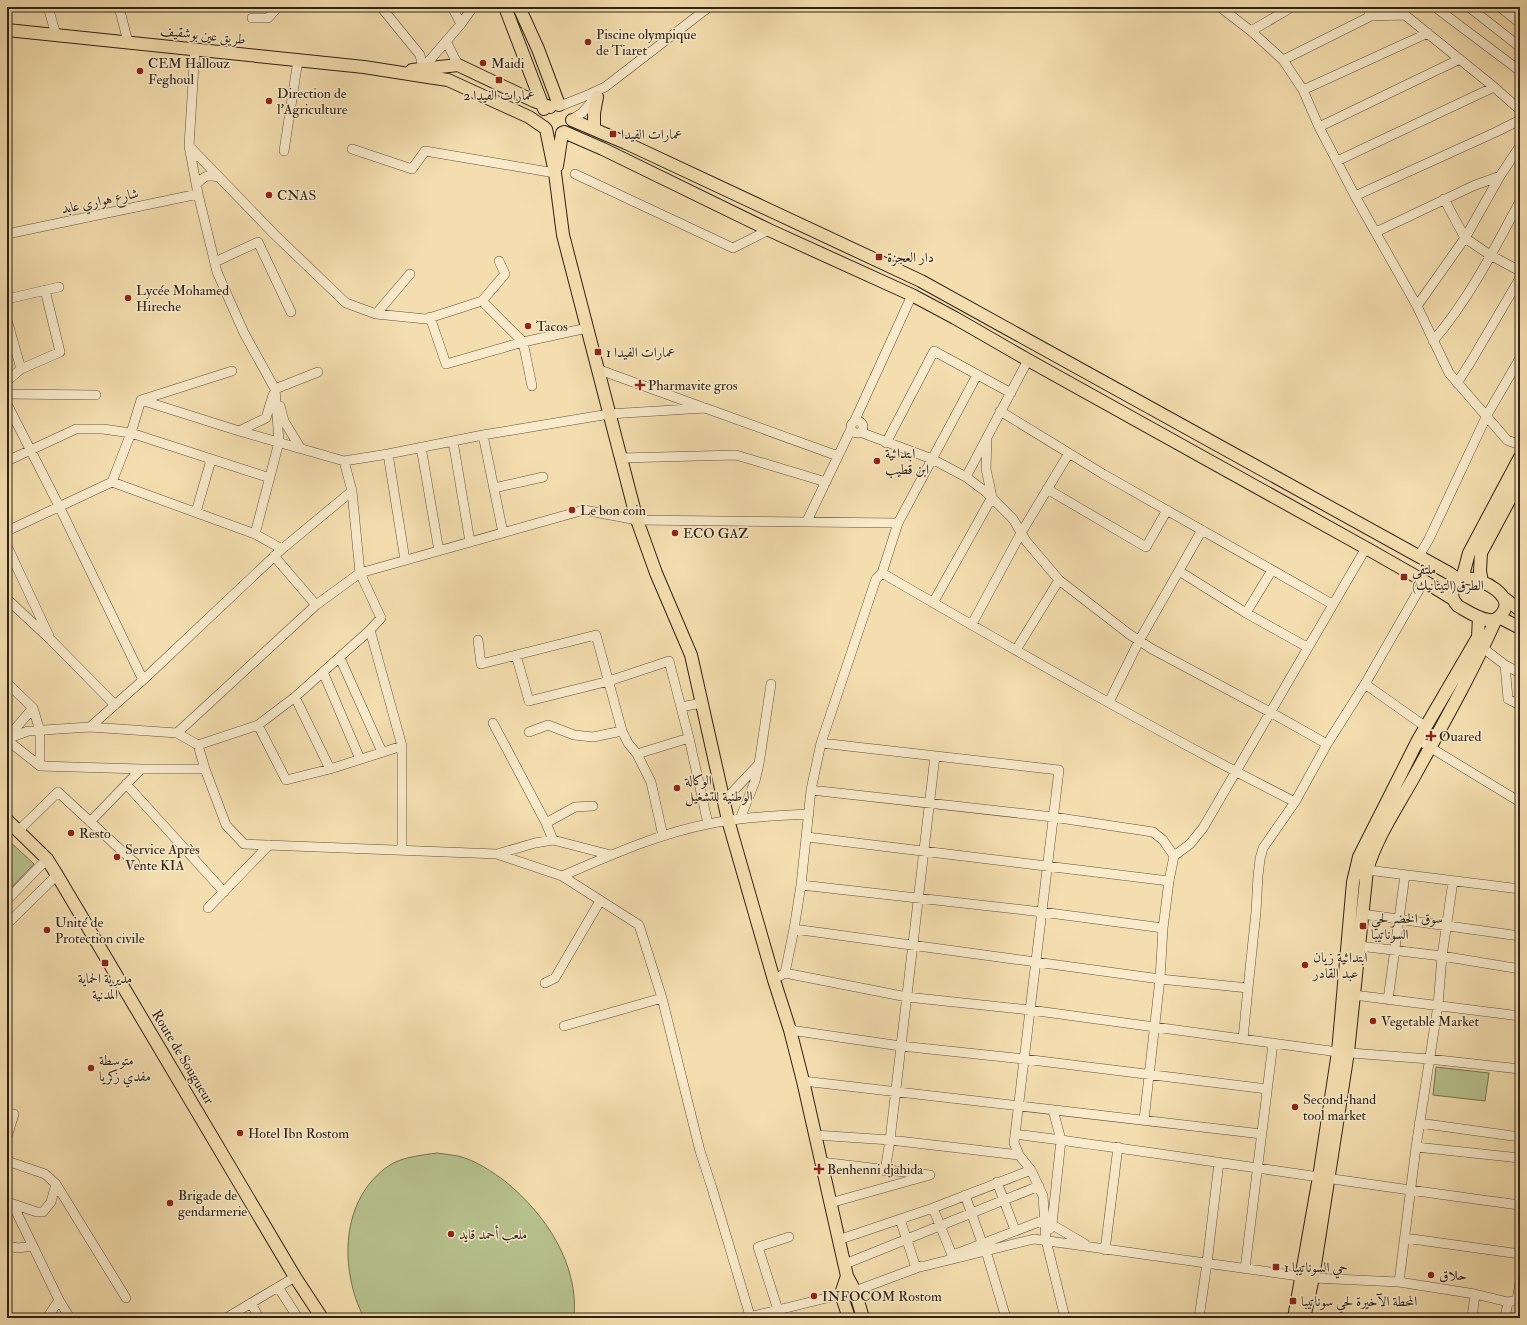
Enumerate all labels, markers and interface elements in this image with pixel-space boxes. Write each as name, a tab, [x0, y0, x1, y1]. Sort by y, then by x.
street label: طريق عين بوشقيف	[159, 22, 247, 48]
place label: Piscine olympique de Tiaret	[596, 26, 696, 59]
marker: Piscine olympique de Tiaret	[583, 37, 593, 47]
place label: CEM Hallouz Feghoul	[148, 55, 230, 88]
place label: Maidi	[491, 55, 525, 72]
marker: Maidi	[478, 58, 488, 68]
marker: CEM Hallouz Feghoul	[135, 66, 145, 76]
marker: عمارات الفيدا 2	[494, 75, 504, 85]
place label: Direction de l'Agriculture	[277, 85, 348, 118]
place label: عمارات الفيدا 2	[463, 87, 535, 104]
marker: Direction de l'Agriculture	[264, 96, 274, 106]
place label: عمارات الفيدا	[621, 126, 683, 143]
marker: عمارات الفيدا	[608, 129, 618, 139]
street label: شارع هواري عابد	[60, 185, 141, 220]
place label: CNAS	[277, 187, 316, 204]
marker: CNAS	[264, 190, 274, 200]
place label: دار العجزة	[887, 249, 934, 266]
marker: دار العجزة	[874, 252, 884, 262]
place label: Lycée Mohamed Hireche	[136, 282, 229, 315]
marker: Lycée Mohamed Hireche	[123, 293, 133, 303]
place label: Tacos	[536, 318, 568, 335]
marker: Tacos	[523, 321, 533, 331]
place label: عمارات الفيدا 1	[606, 344, 676, 361]
marker: عمارات الفيدا 1	[593, 347, 603, 357]
place label: Pharmavite gros	[648, 377, 738, 394]
marker: Pharmavite gros	[635, 380, 645, 390]
place label: ابتدائية ابن قطيب	[885, 445, 929, 479]
marker: ابتدائية ابن قطيب	[872, 456, 882, 466]
place label: Le bon coin	[580, 502, 646, 519]
marker: Le bon coin	[567, 505, 577, 515]
place label: ECO GAZ	[683, 525, 749, 542]
marker: ECO GAZ	[670, 528, 680, 538]
place label: ملتقى الطرق(التيتانيك)	[1412, 561, 1484, 594]
marker: ملتقى الطرق(التيتانيك)	[1399, 572, 1409, 582]
place label: Ouared	[1439, 728, 1481, 745]
marker: Ouared	[1426, 731, 1436, 741]
place label: الوكالة الوطنية للتشغيل	[684, 772, 753, 807]
marker: الوكالة الوطنية للتشغيل	[672, 783, 682, 793]
place label: Resto	[79, 825, 111, 842]
marker: Resto	[66, 828, 76, 838]
place label: Service Après Vente KIA	[125, 841, 200, 874]
marker: Service Après Vente KIA	[112, 852, 122, 862]
place label: سوق الخضر لحي السوناتيبا	[1371, 910, 1443, 943]
place label: Unité de Protection civile	[55, 914, 145, 947]
marker: سوق الخضر لحي السوناتيبا	[1358, 921, 1368, 931]
marker: Unité de Protection civile	[42, 925, 52, 935]
place label: ابتدائية زيان عبد القادر	[1311, 949, 1367, 982]
marker: مديرية الحماية المدنية	[100, 958, 110, 968]
marker: ابتدائية زيان عبد القادر	[1300, 960, 1310, 970]
place label: مديرية الحماية المدنية	[78, 970, 132, 1003]
street label: Route de Sougueur	[148, 1007, 218, 1108]
place label: Vegetable Market	[1381, 1013, 1479, 1030]
marker: Vegetable Market	[1368, 1016, 1378, 1026]
place label: متوسطة مفدي زكريا	[99, 1052, 151, 1088]
marker: متوسطة مفدي زكريا	[86, 1063, 96, 1073]
place label: Second-hand tool market	[1303, 1091, 1376, 1124]
marker: Second-hand tool market	[1290, 1102, 1300, 1112]
place label: Hotel Ibn Rostom	[248, 1125, 349, 1142]
marker: Hotel Ibn Rostom	[235, 1128, 245, 1138]
place label: Benhenni djahida	[827, 1161, 923, 1178]
marker: Benhenni djahida	[814, 1164, 824, 1174]
place label: Brigade de gendarmerie	[178, 1187, 247, 1220]
marker: Brigade de gendarmerie	[165, 1198, 175, 1208]
place label: ملعب أحمد قايد	[459, 1224, 527, 1244]
marker: ملعب أحمد قايد	[446, 1229, 456, 1239]
place label: حي السوناتيبا 1	[1284, 1259, 1348, 1279]
marker: حي السوناتيبا 1	[1271, 1262, 1281, 1272]
place label: حلاق	[1439, 1267, 1467, 1284]
marker: حلاق	[1426, 1270, 1436, 1280]
place label: INFOCOM Rostom	[822, 1288, 942, 1305]
marker: INFOCOM Rostom	[809, 1291, 819, 1301]
place label: المحطة الآخيرة لحي سوناتيبا	[1301, 1293, 1417, 1314]
marker: المحطة الآخيرة لحي سوناتيبا	[1288, 1296, 1298, 1306]

